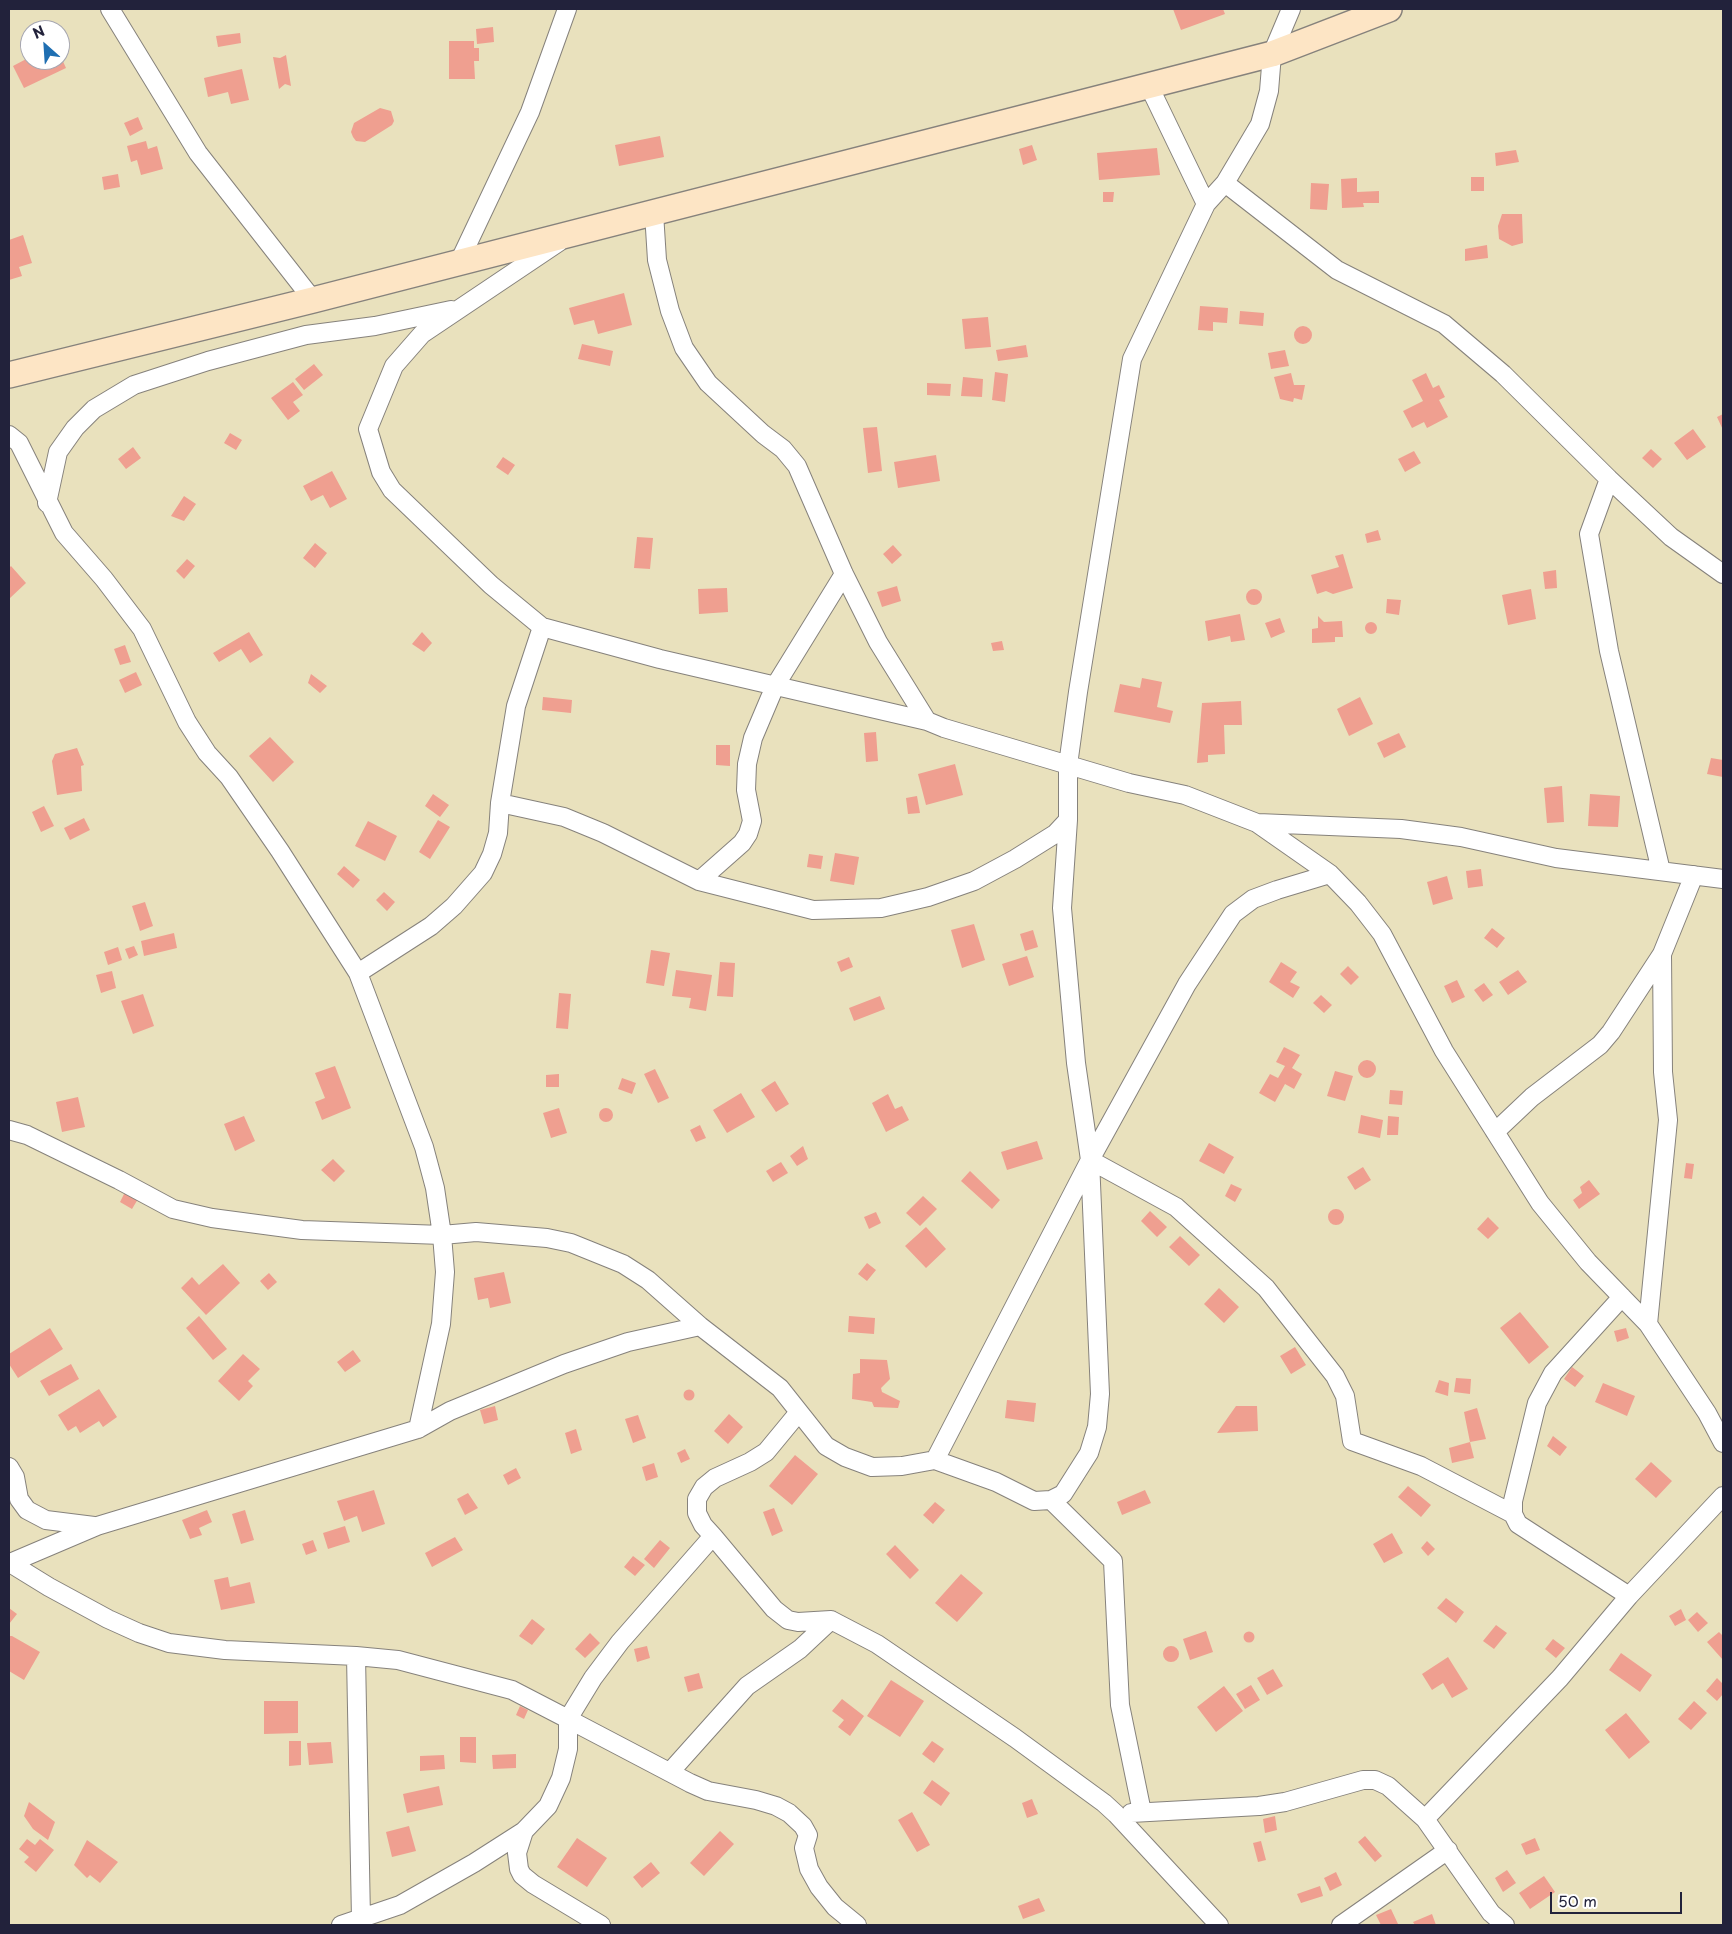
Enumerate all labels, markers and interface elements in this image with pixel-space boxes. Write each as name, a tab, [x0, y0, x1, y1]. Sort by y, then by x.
north arrow	[20, 20, 70, 70]
text: N	[29, 20, 48, 44]
scale bar	[1552, 1882, 1684, 1914]
text: 50 m	[1558, 1889, 1597, 1912]

